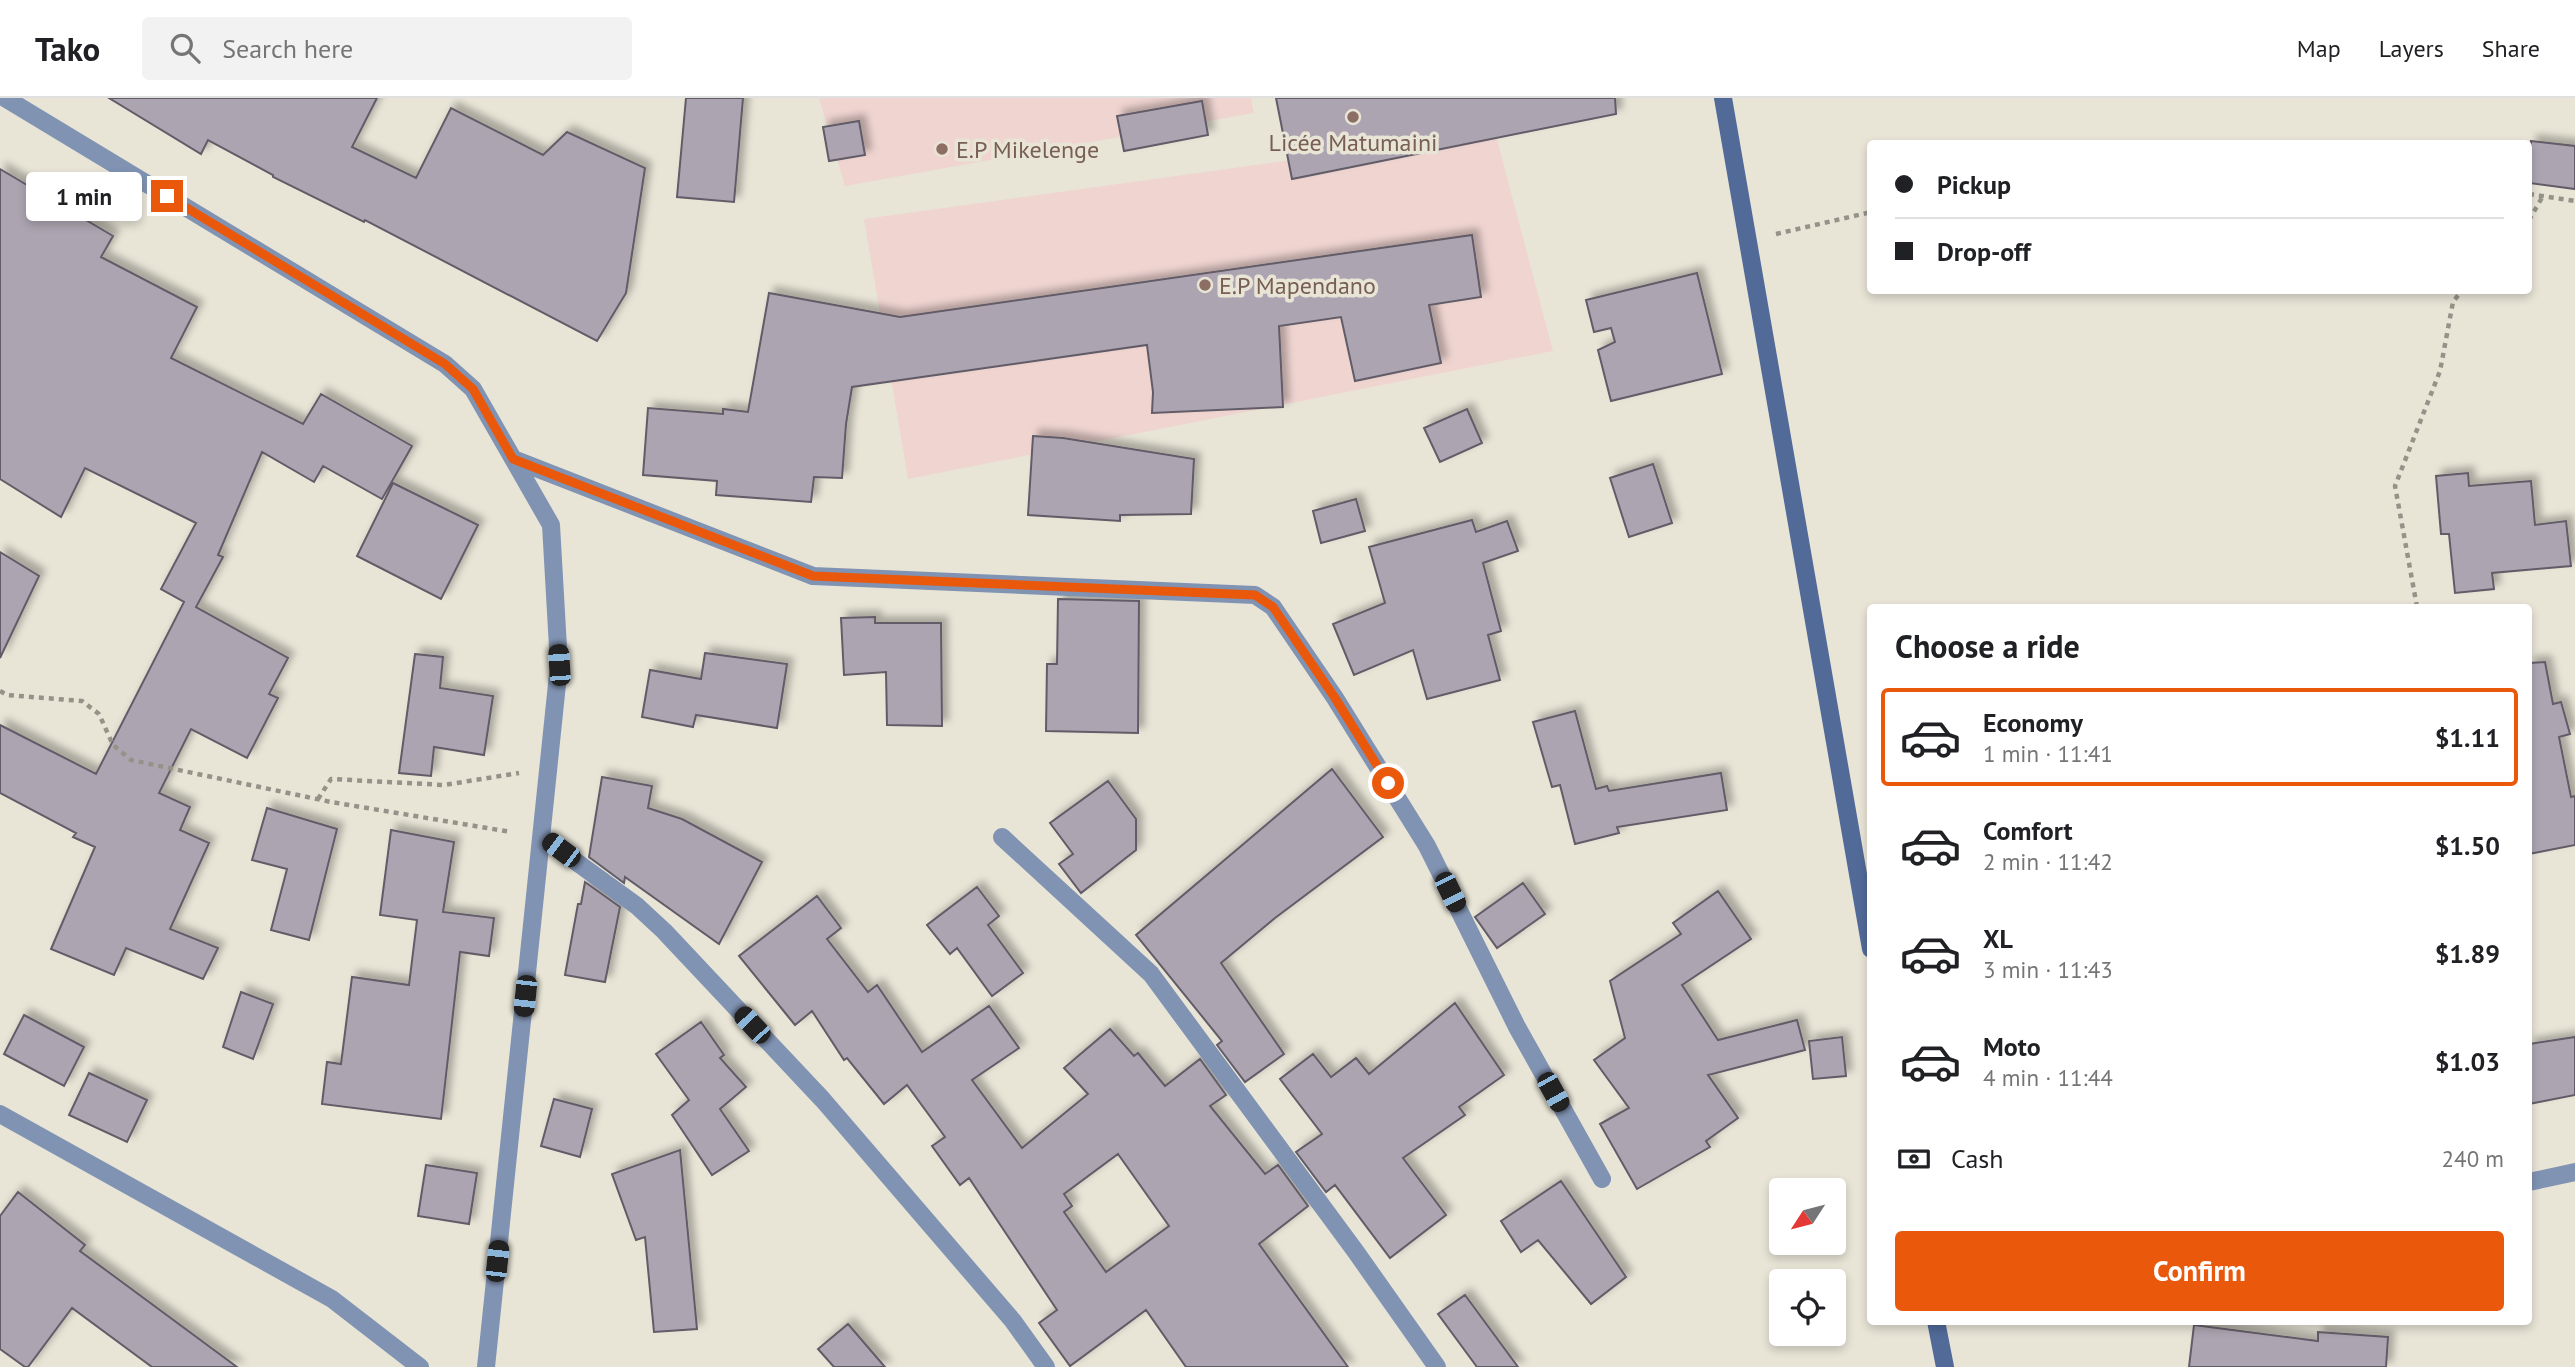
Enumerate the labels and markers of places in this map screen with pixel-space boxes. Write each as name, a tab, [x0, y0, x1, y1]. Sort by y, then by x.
marker: Licée Matumaini	[1345, 109, 1361, 125]
place label: Licée Matumaini	[1269, 127, 1437, 158]
place label: E.P Mikelenge	[956, 134, 1099, 165]
marker: E.P Mikelenge	[934, 141, 950, 157]
place label: E.P Mapendano	[1219, 270, 1376, 301]
marker: E.P Mapendano	[1197, 277, 1213, 293]

